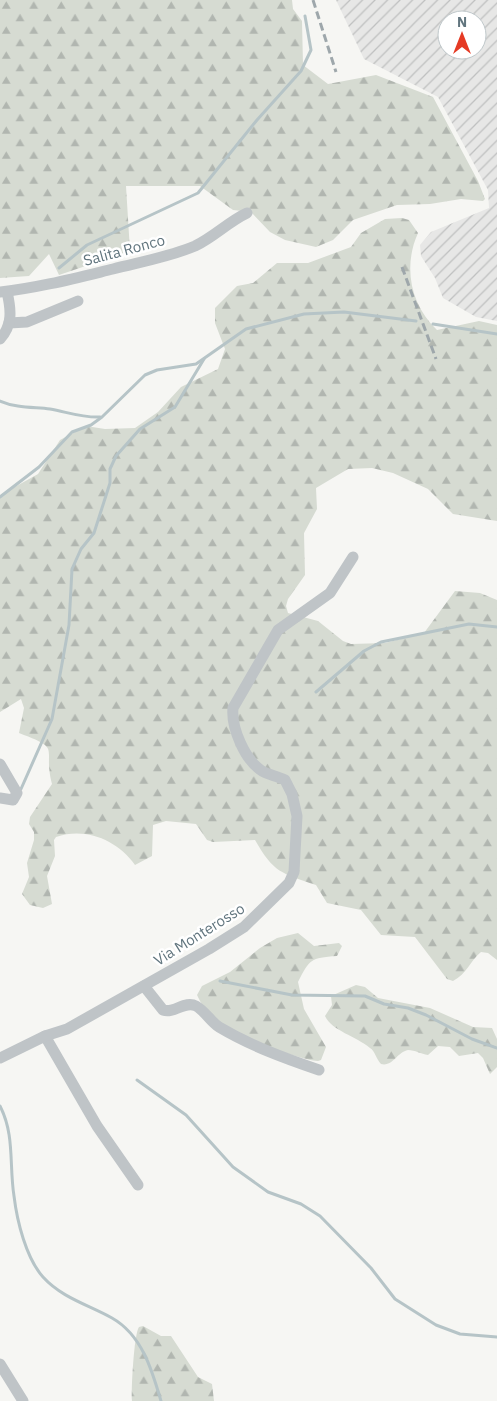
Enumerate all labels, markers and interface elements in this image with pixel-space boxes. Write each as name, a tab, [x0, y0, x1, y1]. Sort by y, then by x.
north arrow	[437, 10, 487, 60]
text: N	[457, 13, 467, 31]
street label: Salita Ronco	[81, 230, 167, 270]
street label: Via Monterosso	[150, 898, 248, 970]

